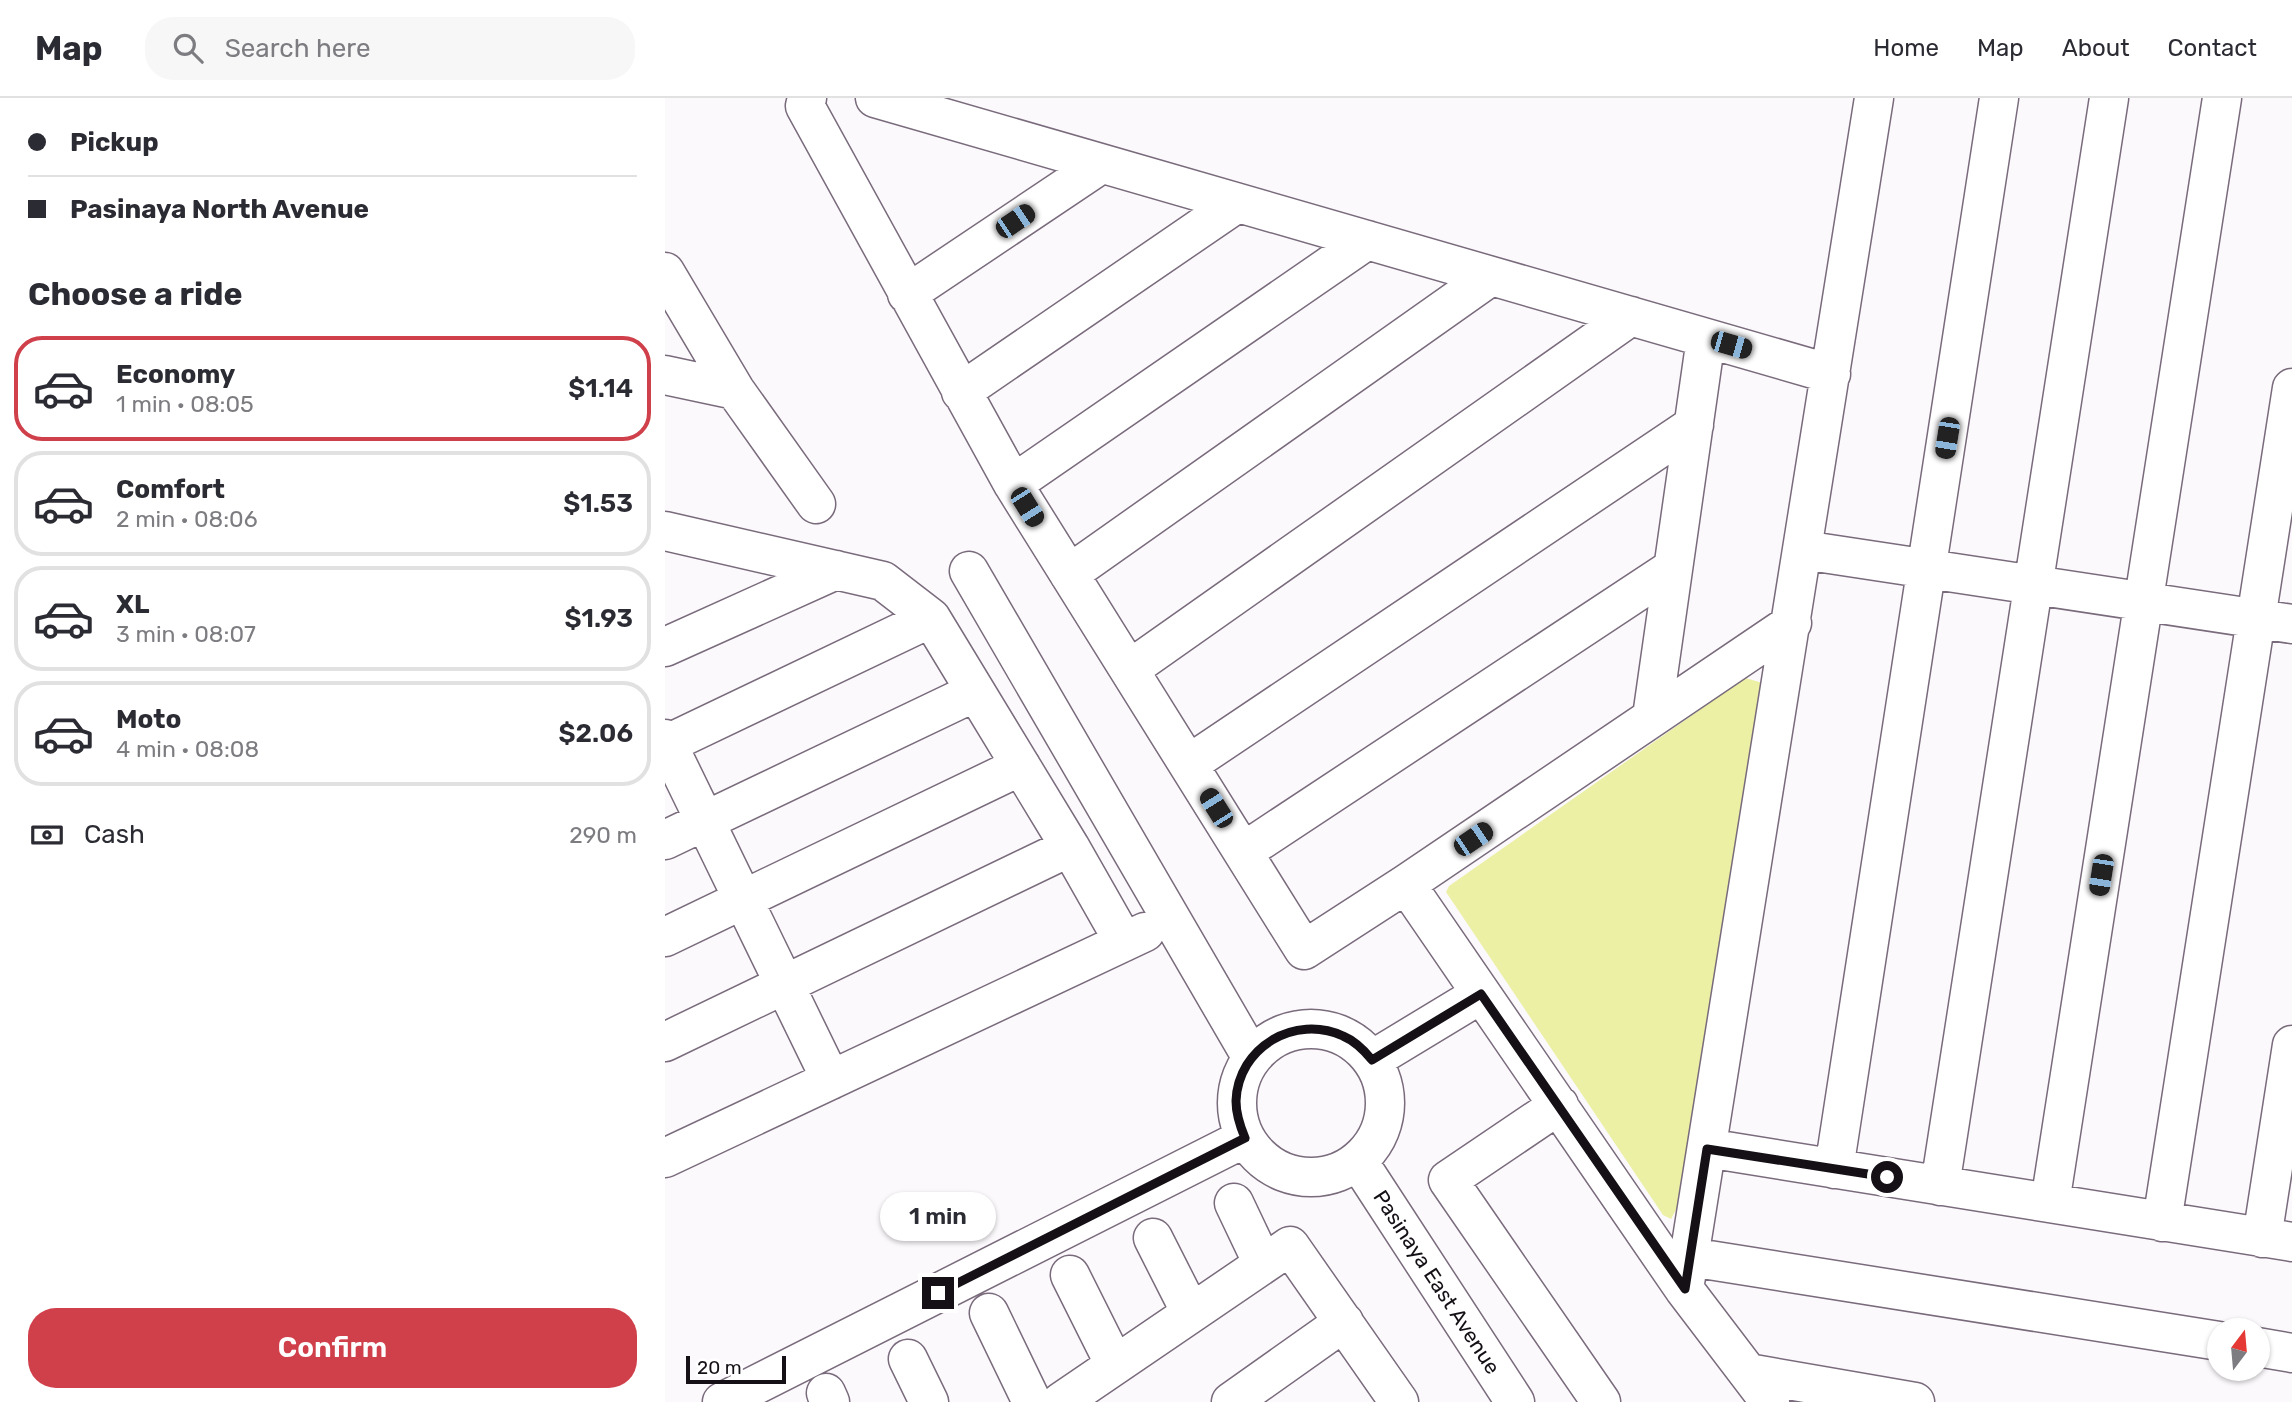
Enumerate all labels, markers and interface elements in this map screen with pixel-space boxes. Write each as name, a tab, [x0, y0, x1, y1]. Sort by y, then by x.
search box	[145, 17, 635, 80]
text: Map	[35, 29, 103, 68]
icon: search	[169, 29, 207, 67]
text: Search here	[225, 33, 370, 64]
text: Home	[1873, 34, 1939, 62]
text: Map	[1977, 34, 2024, 62]
text: About	[2062, 34, 2130, 62]
text: Contact	[2168, 34, 2257, 62]
text: Pickup	[70, 127, 159, 158]
text: Pasinaya North Avenue	[70, 194, 369, 225]
car	[992, 201, 1039, 241]
text: Choose a ride	[28, 275, 242, 313]
car	[1708, 329, 1755, 361]
icon: car	[32, 357, 95, 420]
text: Economy	[116, 359, 235, 390]
text: $1.14	[568, 373, 633, 404]
text: 1 min · 08:05	[116, 390, 254, 418]
car	[1934, 416, 1961, 460]
icon: car	[32, 472, 95, 535]
text: Comfort	[116, 474, 225, 505]
car	[1007, 484, 1048, 530]
text: $1.53	[563, 488, 633, 519]
text: 2 min · 08:06	[116, 505, 258, 533]
icon: car	[32, 587, 95, 650]
text: XL	[116, 589, 149, 620]
text: $1.93	[565, 603, 633, 634]
text: 3 min · 08:07	[116, 620, 256, 648]
icon: car	[32, 702, 95, 765]
text: Moto	[116, 704, 181, 735]
text: $2.06	[559, 718, 633, 749]
text: 4 min · 08:08	[116, 735, 259, 763]
car	[1196, 785, 1237, 831]
icon: cash	[28, 816, 66, 854]
text: Cash	[84, 819, 145, 850]
car	[1450, 819, 1497, 859]
text: 290 m	[569, 821, 637, 849]
car	[2088, 853, 2115, 897]
route start	[1871, 1161, 1903, 1193]
street label: Pasinaya East Avenue	[1368, 1185, 1506, 1379]
callout: 1 min	[880, 1192, 996, 1240]
text: 1 min	[909, 1202, 967, 1230]
route end	[922, 1277, 954, 1309]
button: Confirm	[28, 1308, 637, 1388]
north arrow	[2207, 1318, 2270, 1381]
map controls	[2207, 1318, 2270, 1381]
scale bar	[686, 1353, 786, 1385]
text: 20 m	[697, 1356, 742, 1379]

